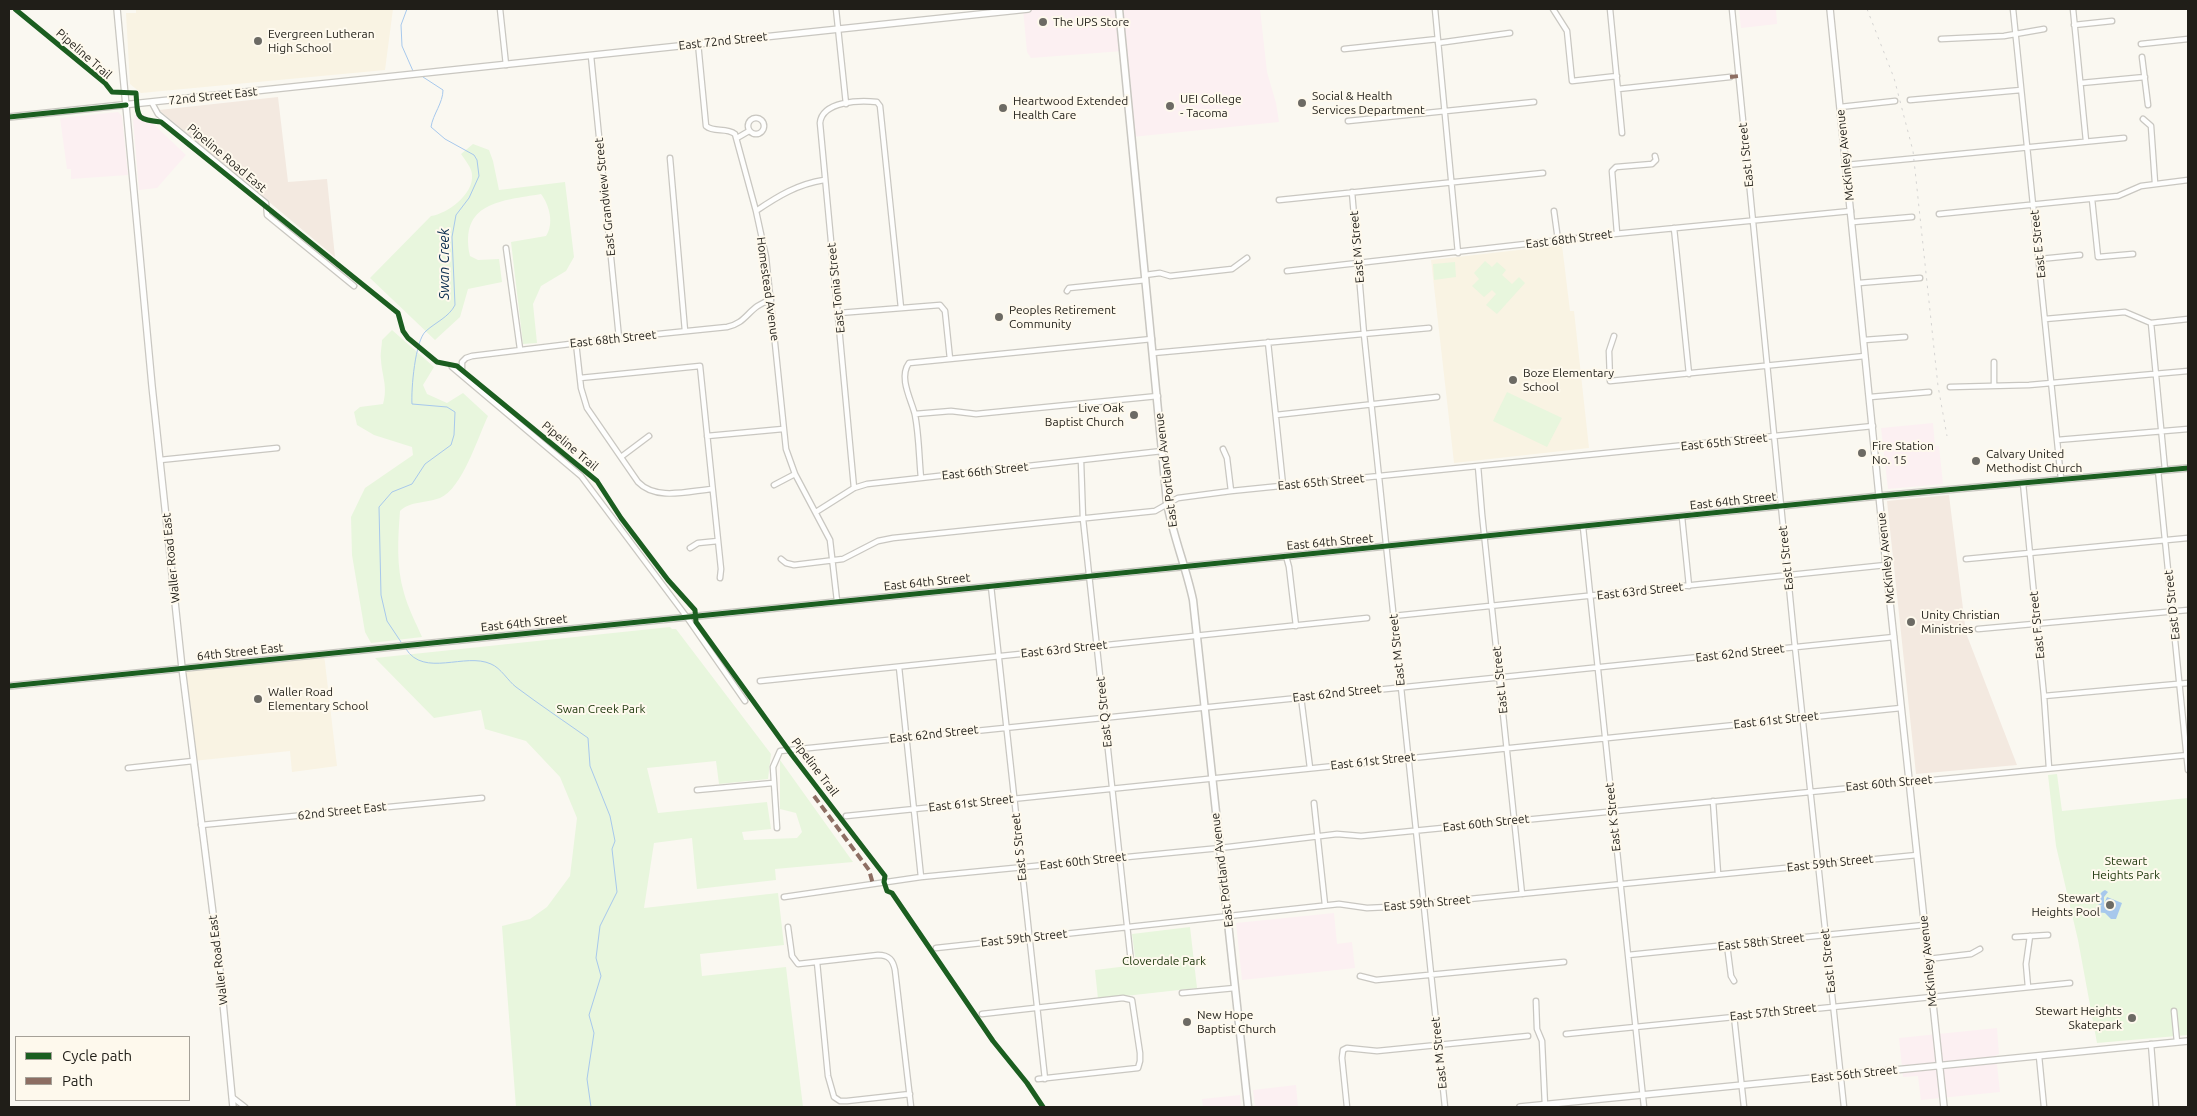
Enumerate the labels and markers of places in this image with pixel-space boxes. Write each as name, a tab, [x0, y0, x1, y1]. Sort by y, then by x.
place label: The UPS Store	[1053, 15, 1129, 29]
marker: The UPS Store	[1037, 16, 1049, 28]
place label: Evergreen Lutheran High School	[268, 27, 375, 55]
marker: Evergreen Lutheran High School	[252, 35, 264, 47]
place label: Social & Health Services Department	[1312, 89, 1425, 117]
place label: UEI College - Tacoma	[1180, 92, 1242, 120]
place label: Heartwood Extended Health Care	[1013, 94, 1128, 122]
marker: Social & Health Services Department	[1296, 97, 1308, 109]
marker: UEI College - Tacoma	[1164, 100, 1176, 112]
marker: Heartwood Extended Health Care	[997, 102, 1009, 114]
place label: Peoples Retirement Community	[1009, 303, 1116, 331]
marker: Peoples Retirement Community	[993, 311, 1005, 323]
place label: Boze Elementary School	[1523, 366, 1614, 394]
marker: Boze Elementary School	[1507, 374, 1519, 386]
place label: Live Oak Baptist Church	[1045, 401, 1124, 429]
marker: Live Oak Baptist Church	[1128, 409, 1140, 421]
place label: Fire Station No. 15	[1872, 439, 1934, 467]
marker: Fire Station No. 15	[1856, 447, 1868, 459]
place label: Calvary United Methodist Church	[1986, 447, 2082, 475]
marker: Calvary United Methodist Church	[1970, 455, 1982, 467]
place label: Unity Christian Ministries	[1921, 608, 2000, 636]
marker: Unity Christian Ministries	[1905, 616, 1917, 628]
place label: Waller Road Elementary School	[268, 685, 368, 713]
marker: Waller Road Elementary School	[252, 693, 264, 705]
place label: Stewart Heights Pool	[2031, 891, 2100, 919]
marker: Stewart Heights Pool	[2104, 899, 2116, 911]
place label: Stewart Heights Skatepark	[2035, 1004, 2122, 1032]
place label: New Hope Baptist Church	[1197, 1008, 1276, 1036]
marker: Stewart Heights Skatepark	[2126, 1012, 2138, 1024]
marker: New Hope Baptist Church	[1181, 1016, 1193, 1028]

